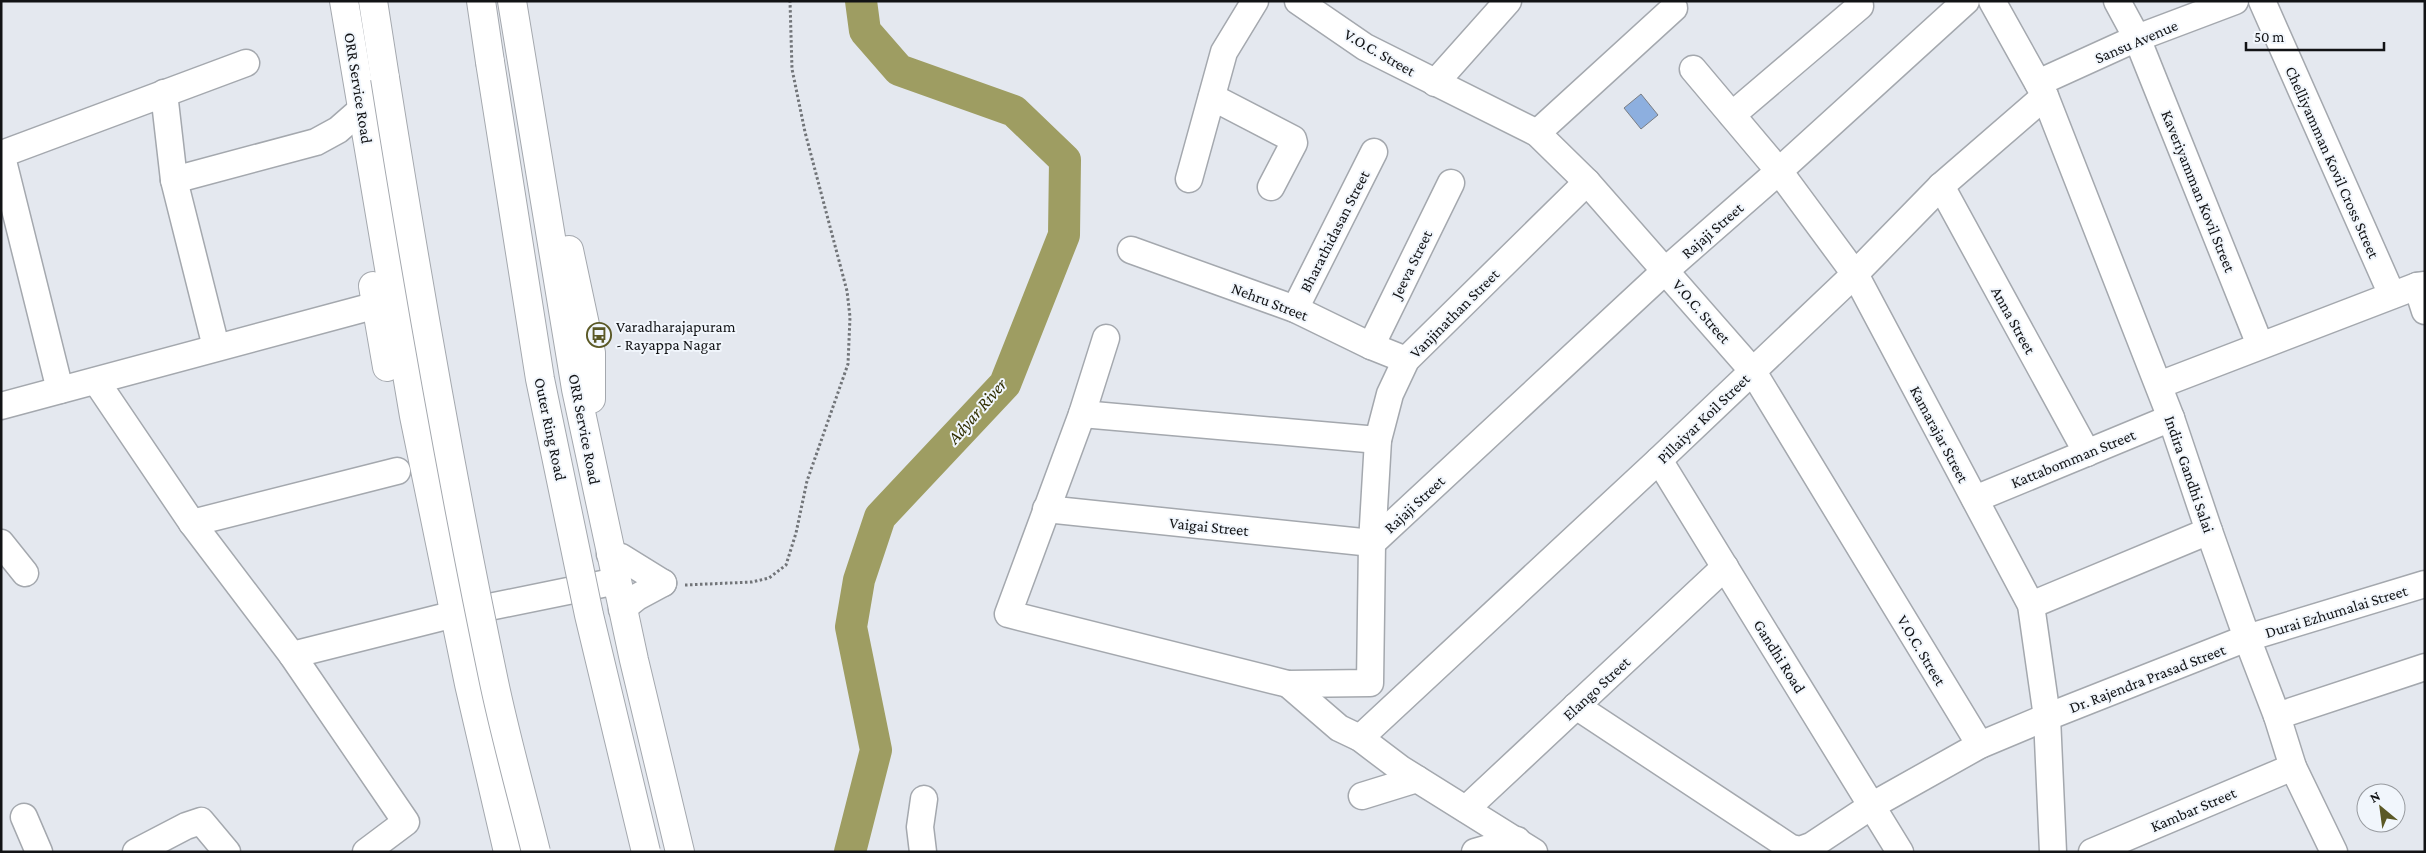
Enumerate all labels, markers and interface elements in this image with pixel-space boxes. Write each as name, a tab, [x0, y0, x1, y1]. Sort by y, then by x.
street label: Sansu Avenue	[2092, 16, 2180, 67]
scale bar	[2246, 20, 2384, 52]
street label: V.O.C. Street	[1341, 25, 1419, 80]
text: 50 m	[2254, 29, 2284, 45]
street label: ORR Service Road	[341, 31, 376, 145]
street label: Chelliyamman Kovil Cross Street	[2281, 64, 2383, 262]
street label: Kaveriyamman Kovil Street	[2157, 108, 2239, 276]
street label: Bharathidasan Street	[1296, 167, 1373, 295]
street label: Rajaji Street	[1678, 199, 1748, 262]
street label: Jeeva Street	[1387, 227, 1436, 303]
street label: Vanjinathan Street	[1406, 265, 1504, 362]
street label: V.O.C. Street	[1669, 276, 1734, 347]
street label: Nehru Street	[1229, 279, 1311, 324]
street label: Anna Street	[1988, 284, 2039, 357]
place label: Varadharajapuram - Rayappa Nagar	[616, 318, 736, 354]
bus stop icon: Varadharajapuram - Rayappa Nagar	[586, 322, 612, 348]
street label: Pillaiyar Koil Street	[1654, 370, 1754, 467]
street label: ORR Service Road	[565, 372, 604, 486]
water label: Adyar River	[943, 374, 1011, 448]
street label: Outer Ring Road	[530, 376, 570, 483]
street label: Kamarajar Street	[1906, 383, 1972, 487]
street label: Indira Gandhi Salai	[2161, 413, 2218, 535]
street label: Kattabomman Street	[2008, 425, 2139, 491]
street label: Rajaji Street	[1381, 472, 1449, 537]
street label: Vaigai Street	[1168, 514, 1250, 540]
street label: Durai Ezhumalai Street	[2263, 582, 2410, 641]
street label: V.O.C. Street	[1894, 612, 1950, 689]
street label: Gandhi Road	[1750, 617, 1809, 696]
street label: Dr. Rajendra Prasad Street	[2067, 641, 2229, 717]
street label: Elango Street	[1559, 653, 1634, 724]
north arrow	[2356, 783, 2406, 833]
street label: Kambar Street	[2148, 784, 2239, 835]
text: N	[2367, 787, 2383, 806]

